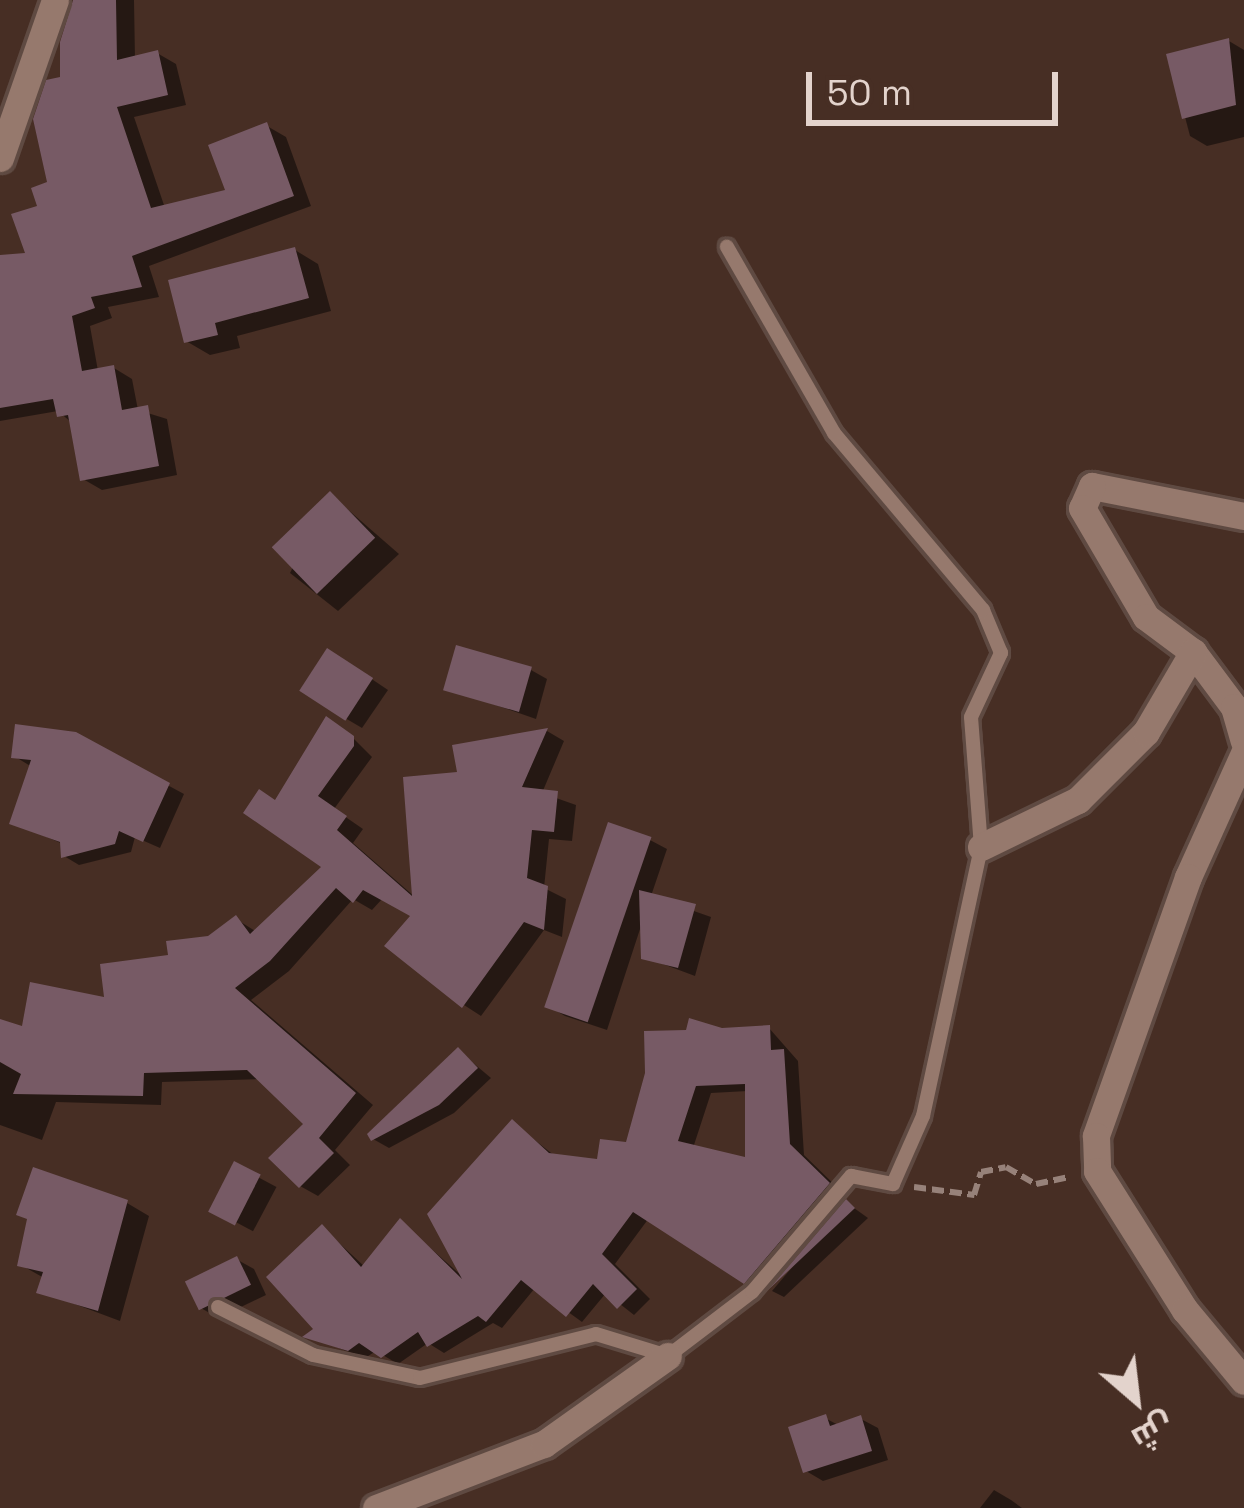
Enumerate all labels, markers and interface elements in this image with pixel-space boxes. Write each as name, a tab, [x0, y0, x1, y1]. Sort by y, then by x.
scale bar	[812, 48, 1064, 122]
text: 50 m	[827, 70, 912, 116]
north arrow	[1076, 1340, 1196, 1460]
text: ش	[1124, 1403, 1181, 1460]

